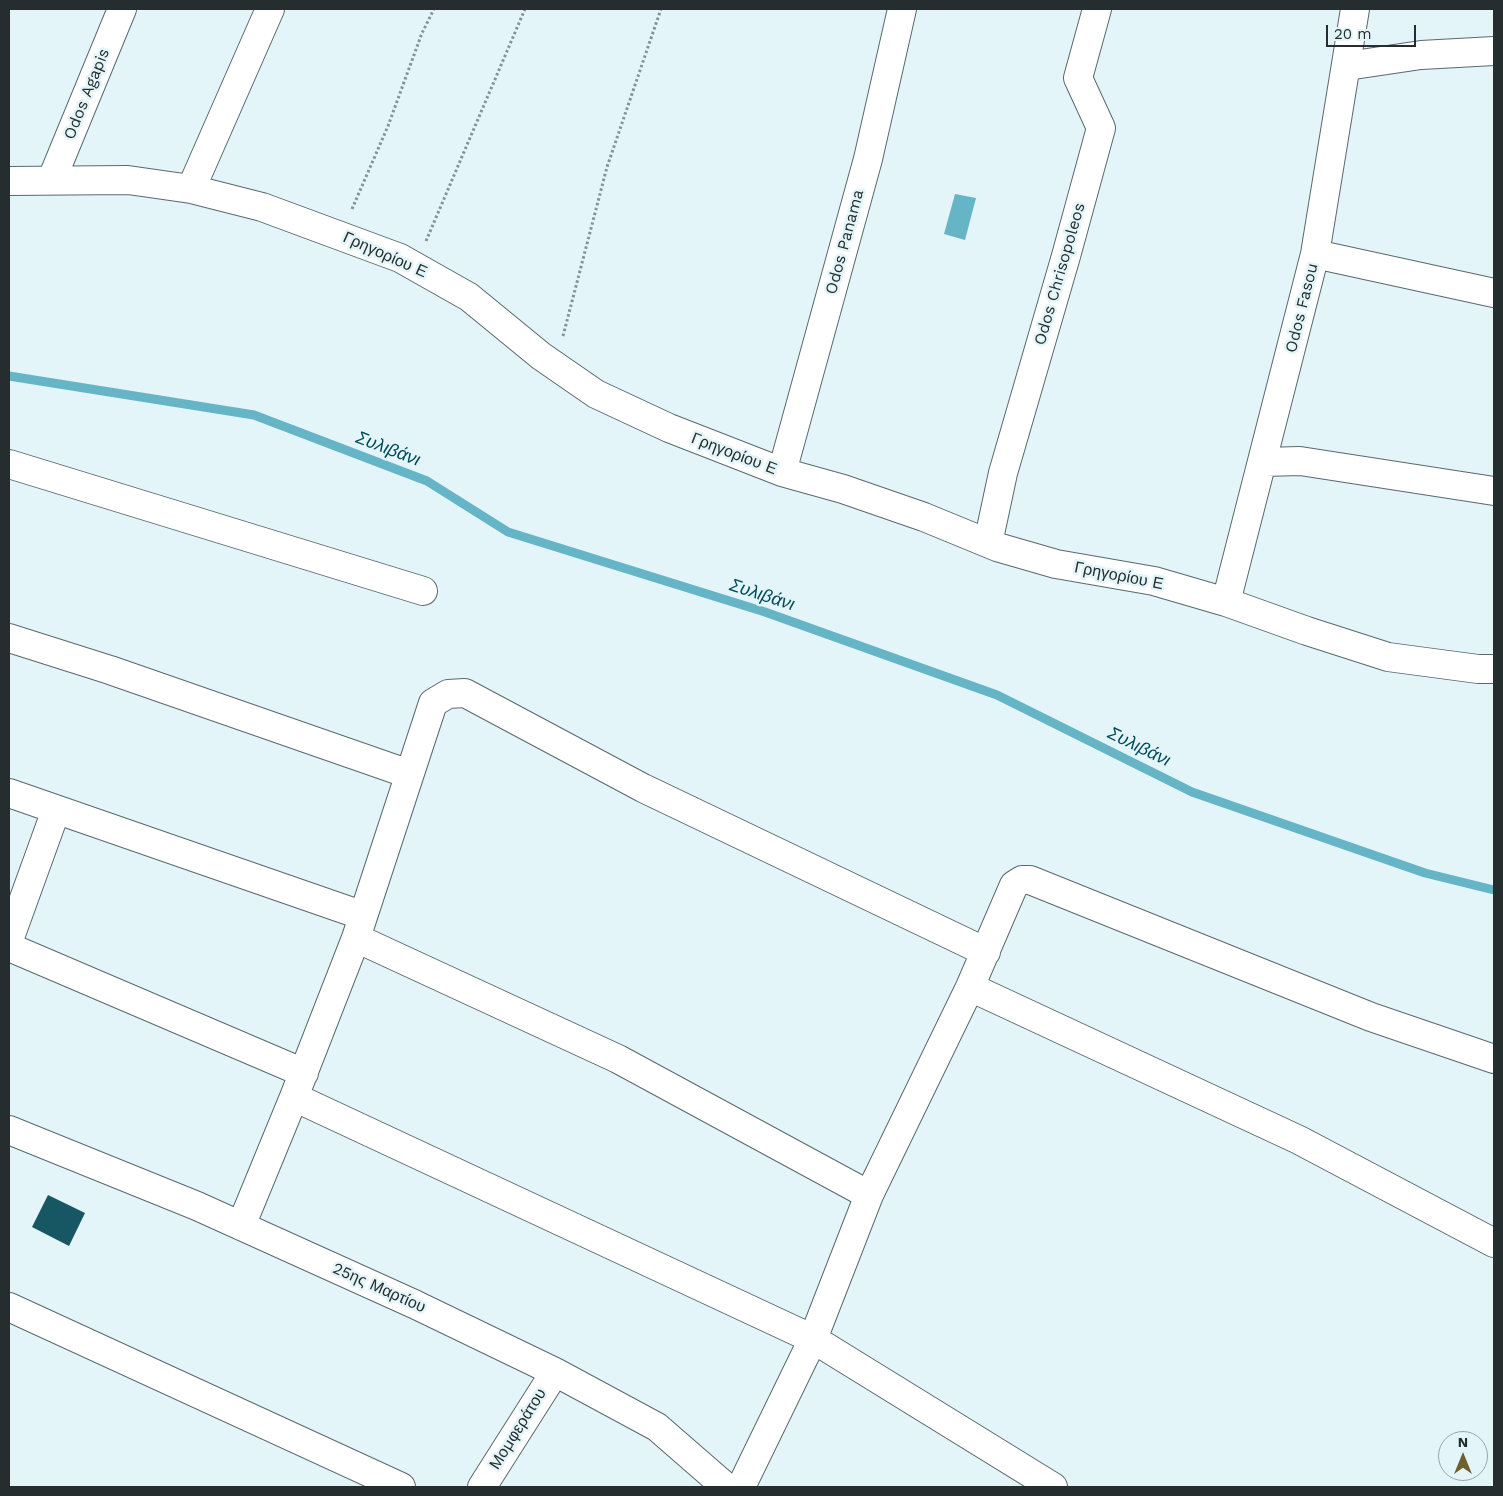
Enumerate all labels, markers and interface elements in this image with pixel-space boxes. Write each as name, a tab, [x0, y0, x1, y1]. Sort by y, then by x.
scale bar	[1328, 15, 1418, 47]
text: 20 m	[1334, 25, 1372, 43]
street label: Odos Agapis	[60, 46, 114, 142]
street label: Odos Panama	[822, 188, 868, 296]
street label: Odos Chrisopoleos	[1031, 201, 1089, 347]
street label: Γρηγορίου Ε	[340, 228, 430, 282]
street label: Odos Fasou	[1282, 261, 1322, 355]
water label: Συλιβάνι	[353, 427, 423, 471]
street label: Γρηγορίου Ε	[688, 429, 780, 479]
street label: Γρηγορίου Ε	[1073, 558, 1165, 594]
water label: Συλιβάνι	[727, 574, 797, 616]
water label: Συλιβάνι	[1104, 723, 1174, 771]
street label: 25ης Μαρτίου	[330, 1259, 428, 1317]
street label: Μομφεράτου	[486, 1385, 550, 1473]
north arrow	[1438, 1431, 1488, 1481]
text: N	[1458, 1434, 1468, 1450]

